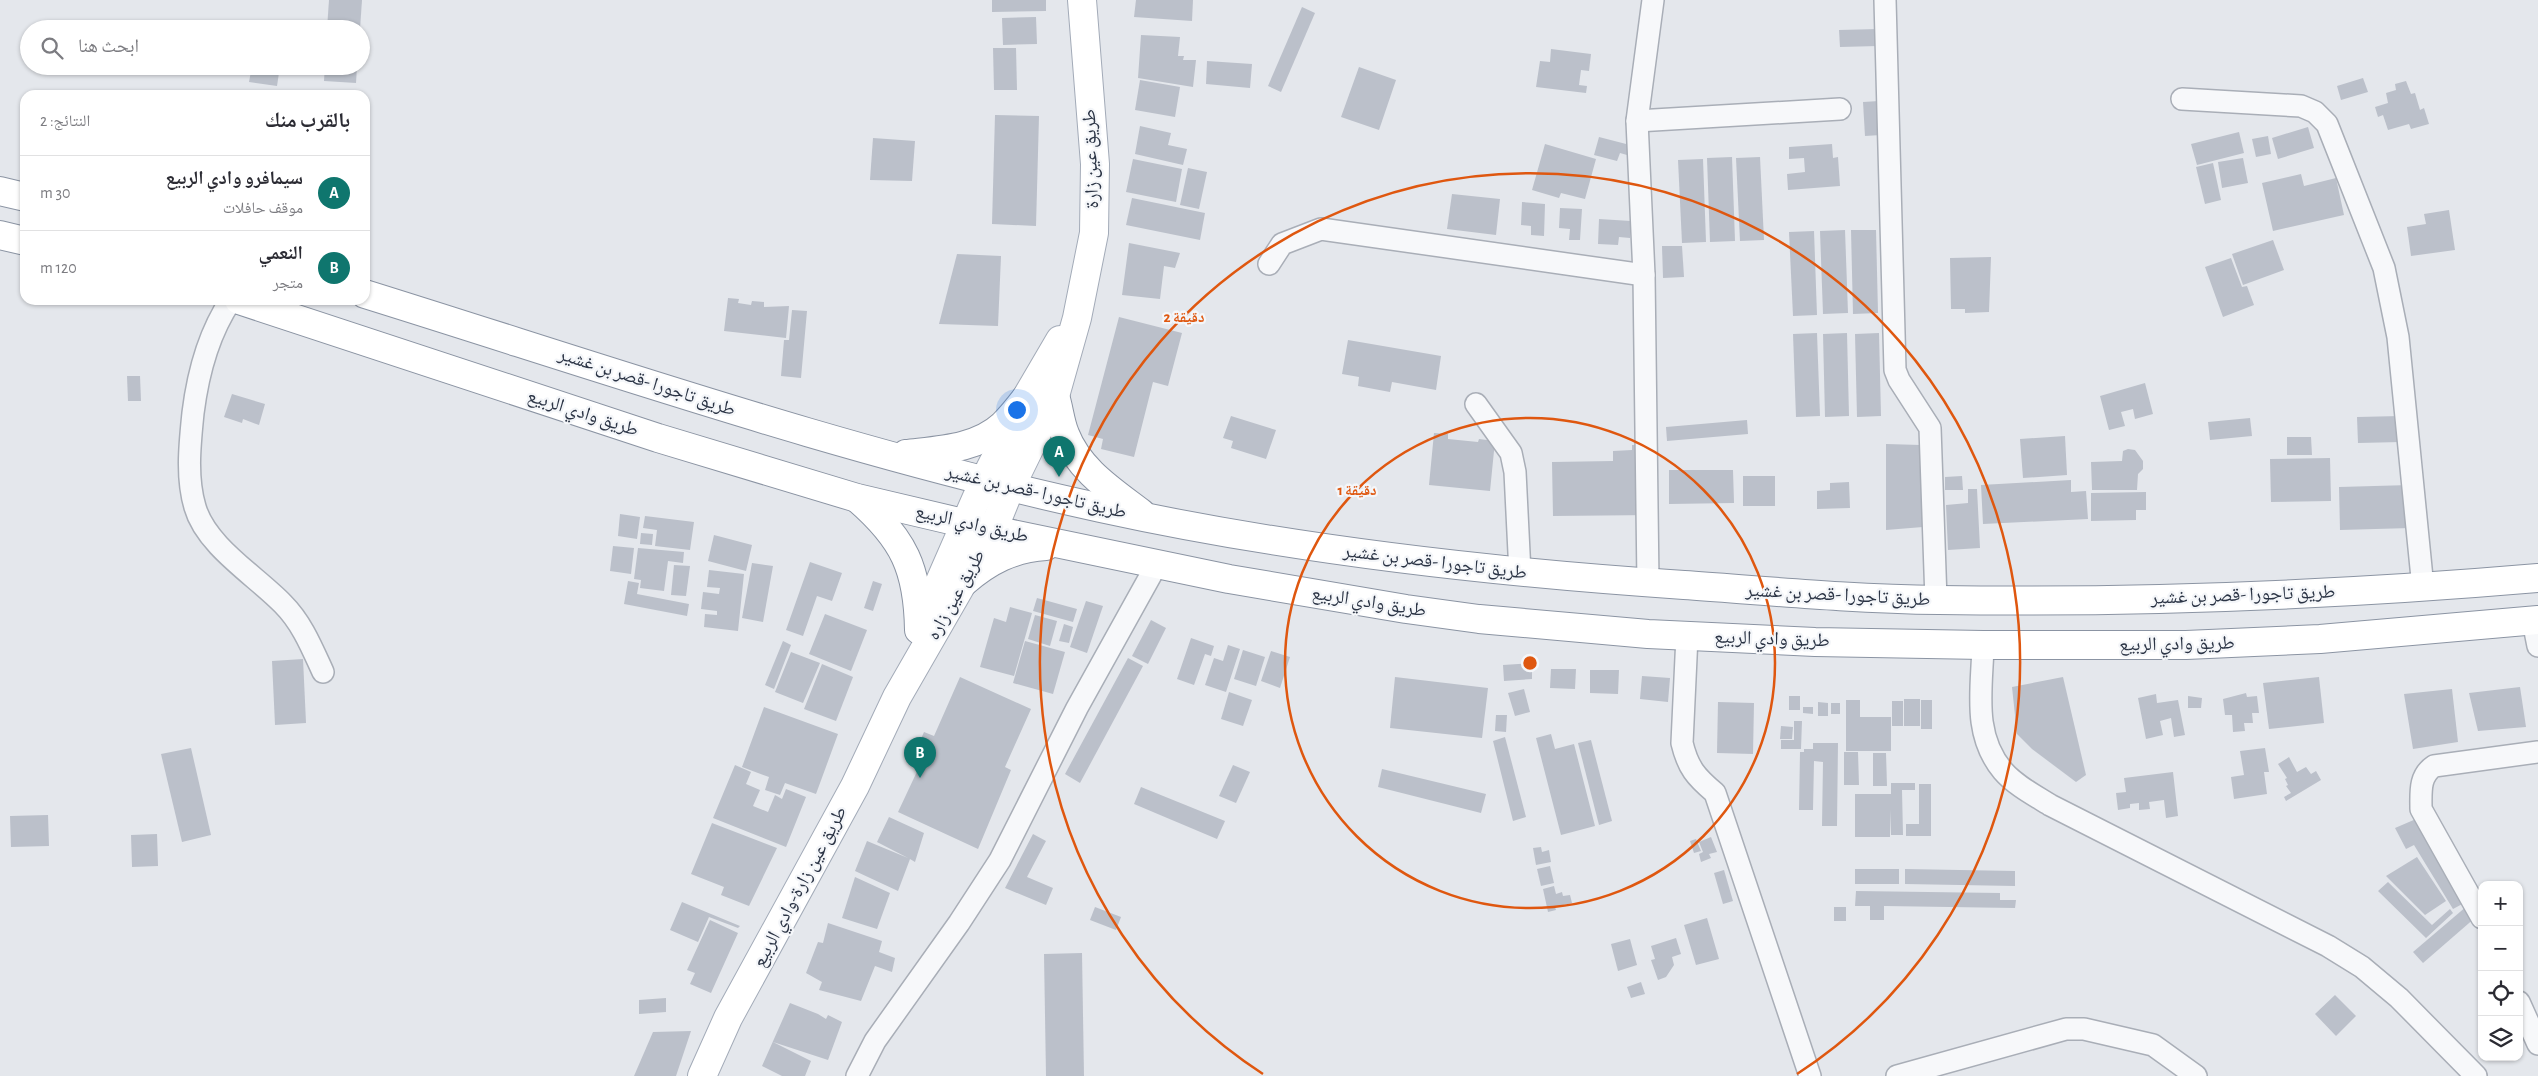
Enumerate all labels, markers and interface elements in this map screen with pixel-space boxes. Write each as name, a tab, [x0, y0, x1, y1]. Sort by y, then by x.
search box	[20, 20, 370, 75]
icon: search	[38, 34, 66, 62]
text: ابحث هنا	[78, 37, 139, 56]
street label: طريق عين زارة	[1080, 109, 1103, 209]
text: بالقرب منك	[265, 110, 350, 131]
text: النتائج: 2	[40, 113, 90, 129]
text: سيمافرو وادي الربيع	[165, 169, 303, 188]
text: 30 m	[40, 185, 71, 201]
text: A	[329, 185, 339, 201]
text: موقف حافلات	[223, 200, 303, 216]
text: النعمي	[258, 244, 303, 263]
text: 120 m	[40, 260, 77, 276]
text: B	[329, 260, 339, 276]
text: متجر	[273, 275, 303, 291]
text: 2 دقيقة	[1164, 310, 1204, 325]
street label: طريق تاجورا -قصر بن غشير	[555, 344, 738, 421]
street label: طريق وادي الربيع	[524, 386, 641, 444]
your location	[1004, 397, 1030, 423]
pin: A	[1043, 436, 1075, 477]
street label: طريق تاجورا -قصر بن غشير	[943, 462, 1128, 523]
text: 1 دقيقة	[1337, 483, 1377, 498]
street label: طريق وادي الربيع	[912, 502, 1030, 551]
street label: طريق تاجورا -قصر بن غشير	[1341, 541, 1528, 584]
street label: طريق عين زاره	[924, 547, 989, 644]
street label: طريق تاجورا -قصر بن غشير	[1744, 581, 1931, 610]
street label: طريق تاجورا -قصر بن غشير	[2149, 582, 2336, 609]
street label: طريق وادي الربيع	[1310, 584, 1428, 625]
street label: طريق وادي الربيع	[1714, 627, 1830, 655]
street label: طريق وادي الربيع	[2119, 633, 2235, 659]
centre of rings	[1521, 654, 1539, 672]
pin: B	[904, 737, 936, 778]
street label: طريق عين زارة-وادي الربيع	[750, 803, 855, 973]
map controls	[2478, 881, 2523, 1061]
button: +	[2478, 881, 2523, 926]
button: −	[2478, 926, 2523, 971]
button: locate	[2478, 971, 2523, 1016]
button: layers	[2478, 1016, 2523, 1061]

